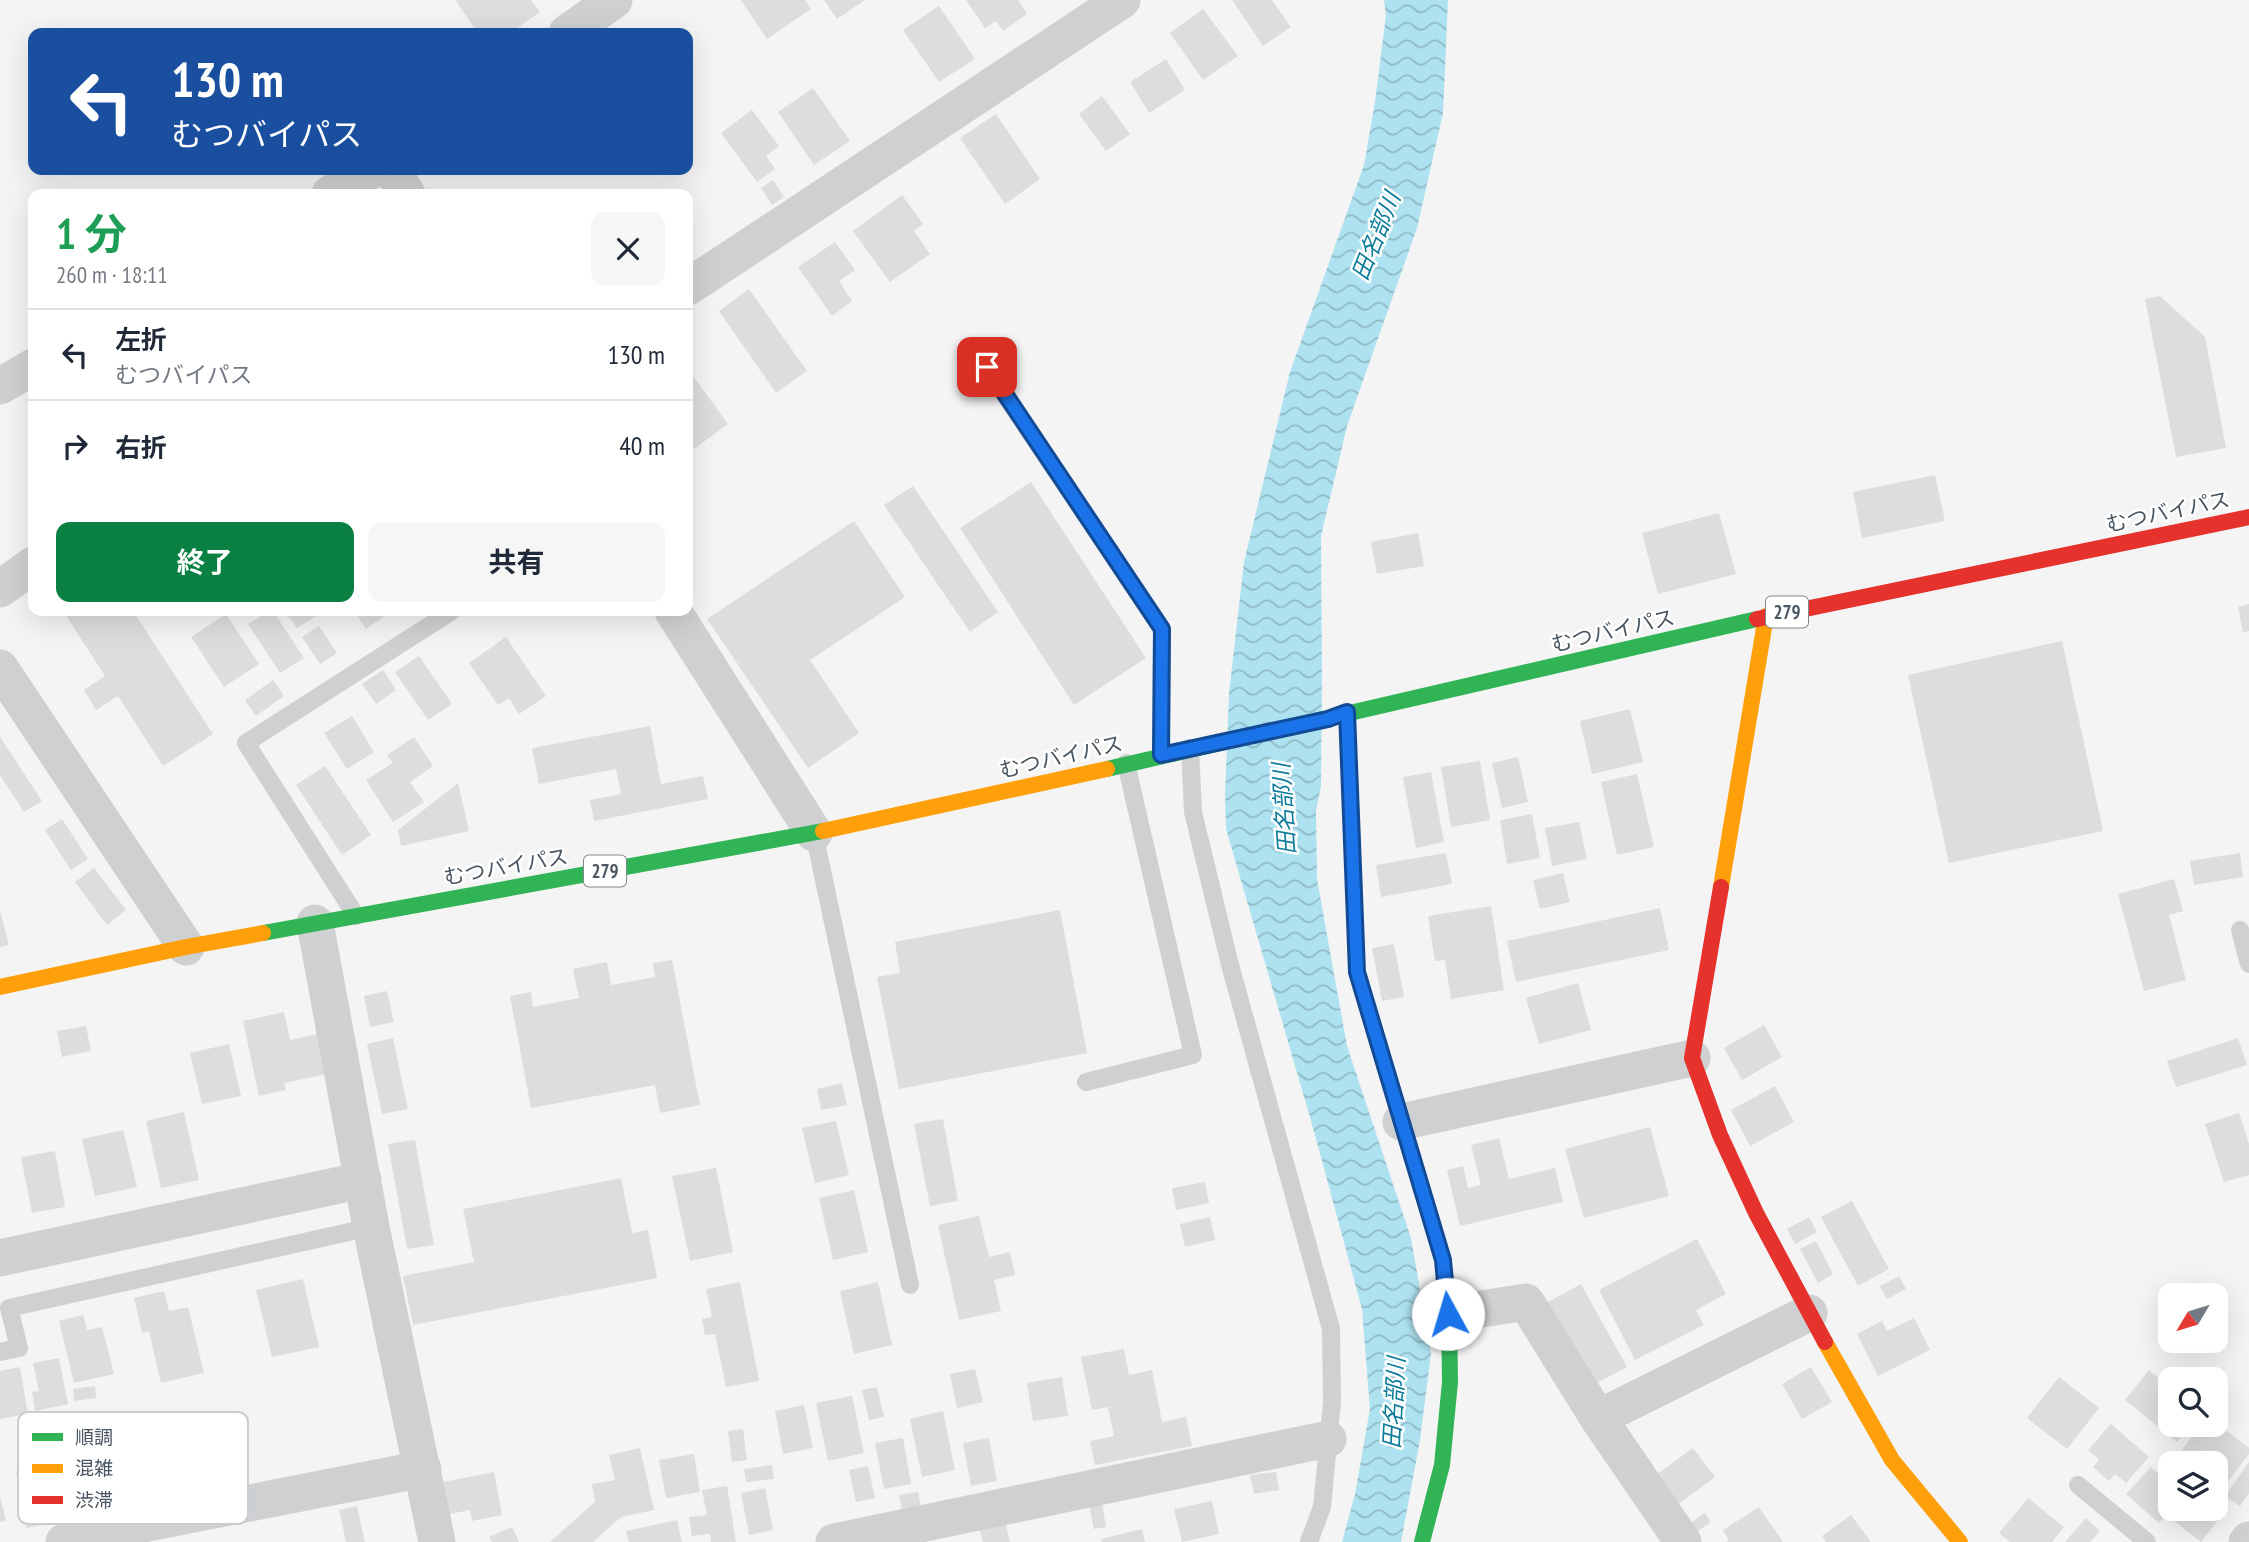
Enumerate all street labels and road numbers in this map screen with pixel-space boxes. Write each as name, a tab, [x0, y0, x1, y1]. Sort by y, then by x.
street label: むつバイパス	[2104, 485, 2232, 538]
road number: 279	[1766, 596, 1808, 628]
street label: むつバイパス	[1549, 603, 1677, 658]
street label: むつバイパス	[997, 729, 1125, 784]
street label: むつバイパス	[442, 842, 570, 891]
road number: 279	[584, 856, 626, 886]

